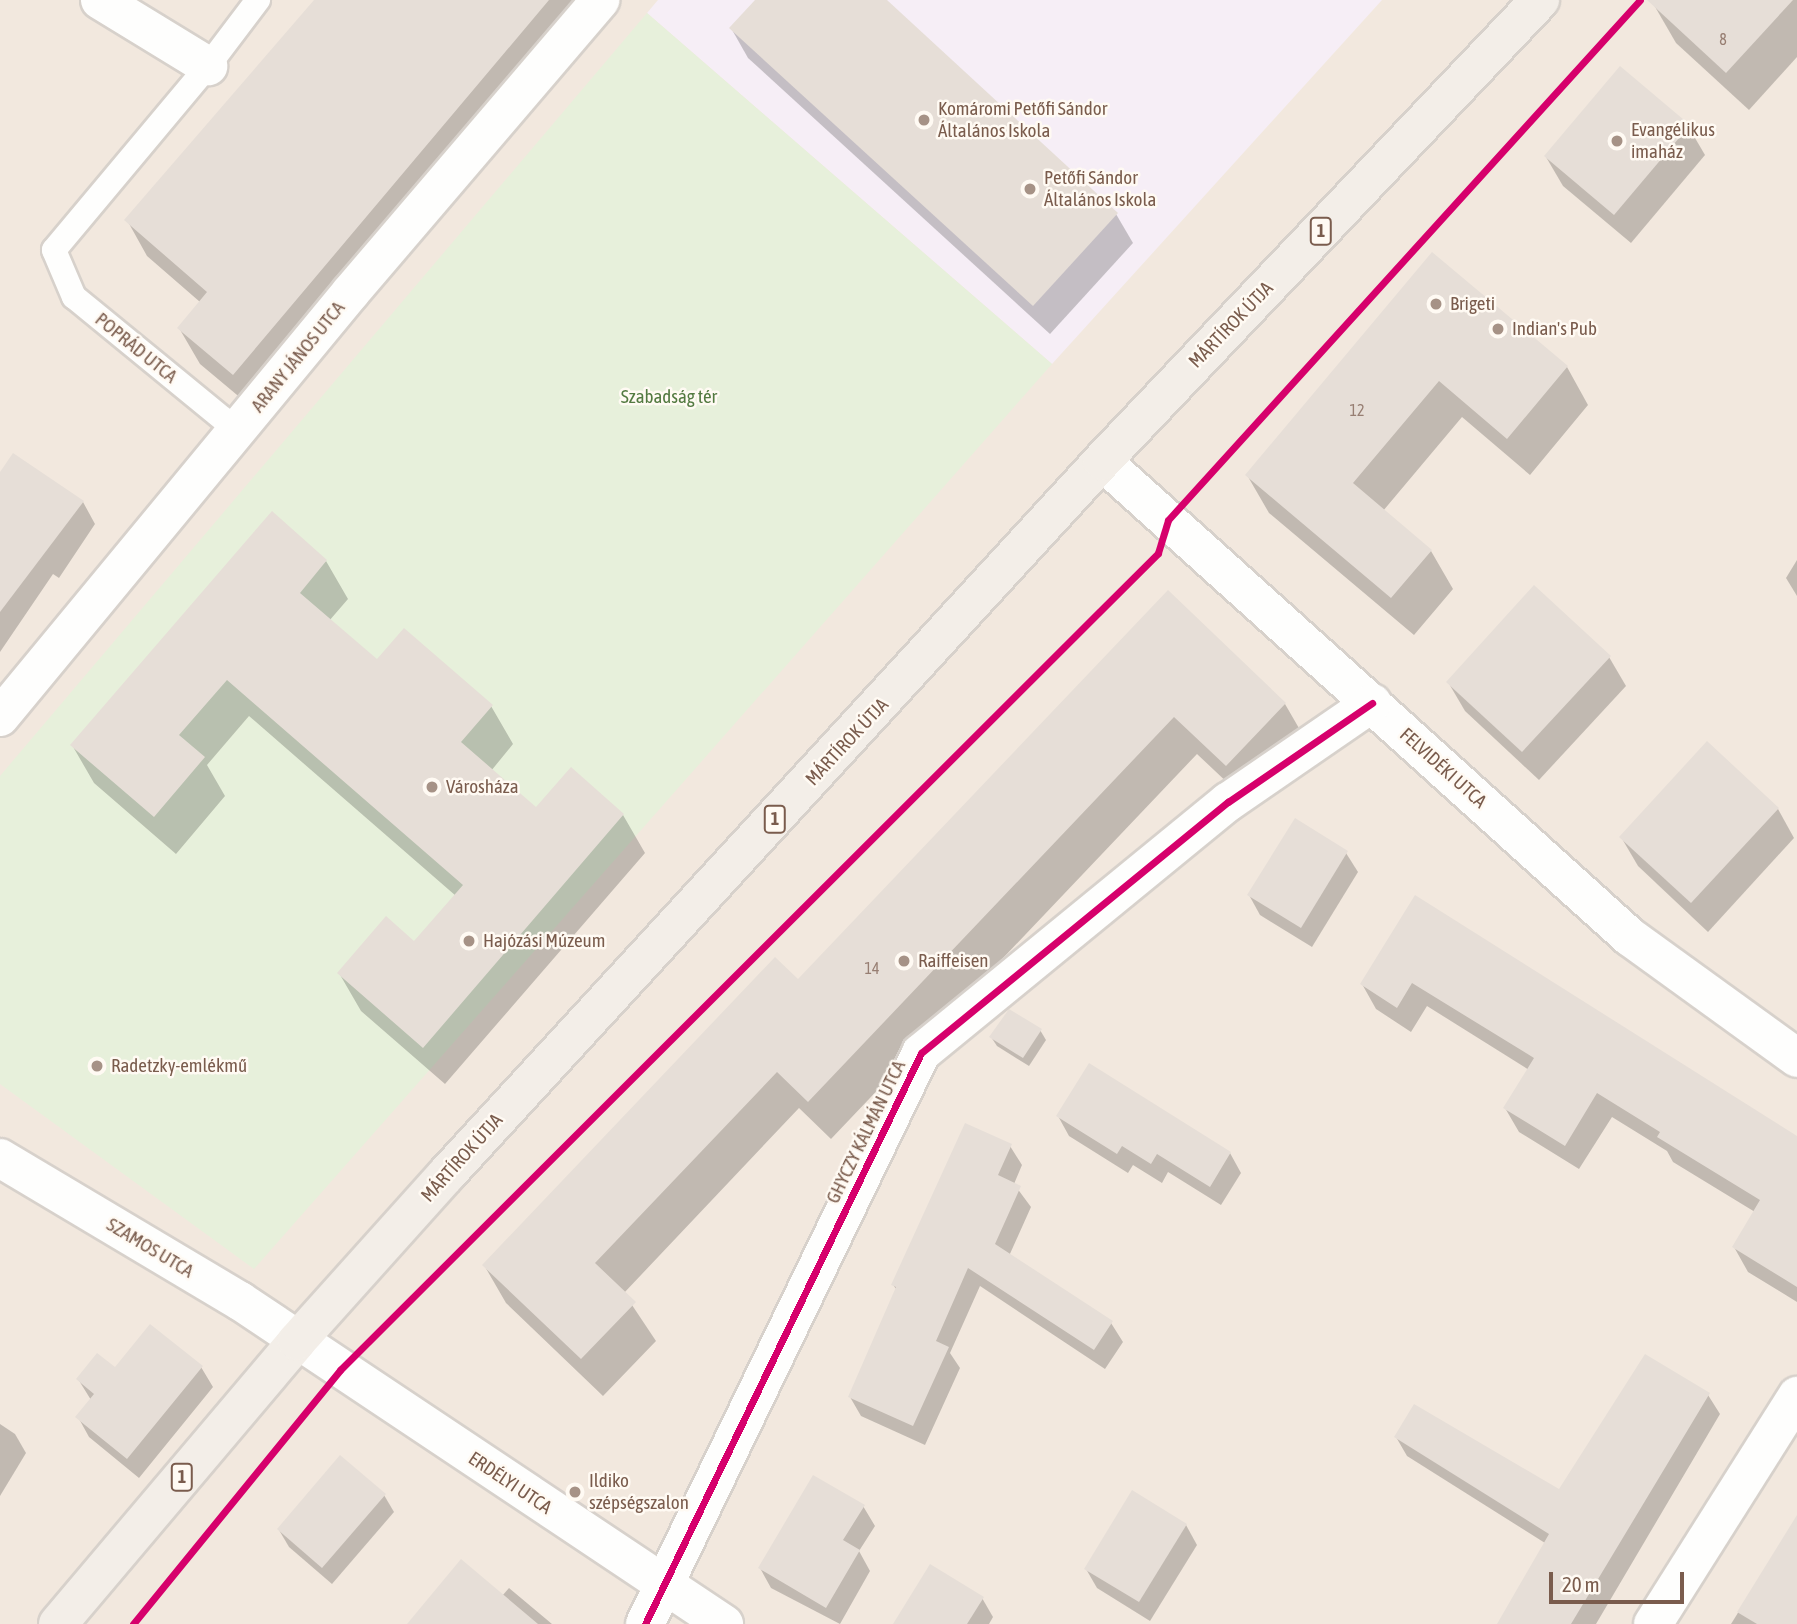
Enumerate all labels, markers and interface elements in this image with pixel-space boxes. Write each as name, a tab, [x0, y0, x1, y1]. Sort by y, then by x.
house number: 8	[1719, 29, 1727, 49]
place label: Komáromi Petőfi Sándor Általános Iskola	[938, 98, 1107, 142]
marker: Komáromi Petőfi Sándor Általános Iskola	[916, 112, 932, 128]
place label: Evangélikus imaház	[1631, 119, 1715, 163]
marker: Evangélikus imaház	[1609, 133, 1625, 149]
place label: Petőfi Sándor Általános Iskola	[1044, 167, 1156, 211]
marker: Petőfi Sándor Általános Iskola	[1022, 181, 1038, 197]
road number: 1	[1309, 216, 1333, 246]
street label: MÁRTÍROK ÚTJA	[1184, 277, 1278, 373]
place label: Brigeti	[1450, 293, 1495, 315]
marker: Brigeti	[1428, 296, 1444, 312]
street label: ARANY JÁNOS UTCA	[246, 297, 350, 417]
street label: POPRÁD UTCA	[90, 308, 182, 388]
place label: Indian's Pub	[1512, 318, 1597, 340]
marker: Indian's Pub	[1490, 321, 1506, 337]
park label: Szabadság tér	[621, 386, 717, 408]
house number: 12	[1349, 400, 1365, 420]
street label: MÁRTÍROK ÚTJA	[801, 694, 893, 790]
street label: FELVIDÉKI UTCA	[1395, 723, 1491, 813]
place label: Városháza	[446, 776, 519, 798]
marker: Városháza	[424, 779, 440, 795]
road number: 1	[763, 804, 787, 834]
place label: Hajózási Múzeum	[483, 930, 605, 952]
marker: Hajózási Múzeum	[461, 933, 477, 949]
place label: Raiffeisen	[918, 950, 989, 972]
marker: Raiffeisen	[896, 953, 912, 969]
house number: 14	[864, 958, 880, 978]
place label: Radetzky-emlékmű	[111, 1055, 247, 1077]
street label: GHYCZY KÁLMÁN UTCA	[822, 1057, 910, 1207]
marker: Radetzky-emlékmű	[89, 1058, 105, 1074]
street label: MÁRTÍROK ÚTJA	[416, 1109, 508, 1207]
street label: SZAMOS UTCA	[102, 1213, 198, 1283]
street label: ERDÉLYI UTCA	[464, 1447, 556, 1519]
road number: 1	[170, 1462, 194, 1492]
place label: Ildiko szépségszalon	[589, 1470, 689, 1514]
marker: Ildiko szépségszalon	[567, 1484, 583, 1500]
scale bar	[1552, 1558, 1687, 1602]
text: 20 m	[1562, 1572, 1600, 1596]

